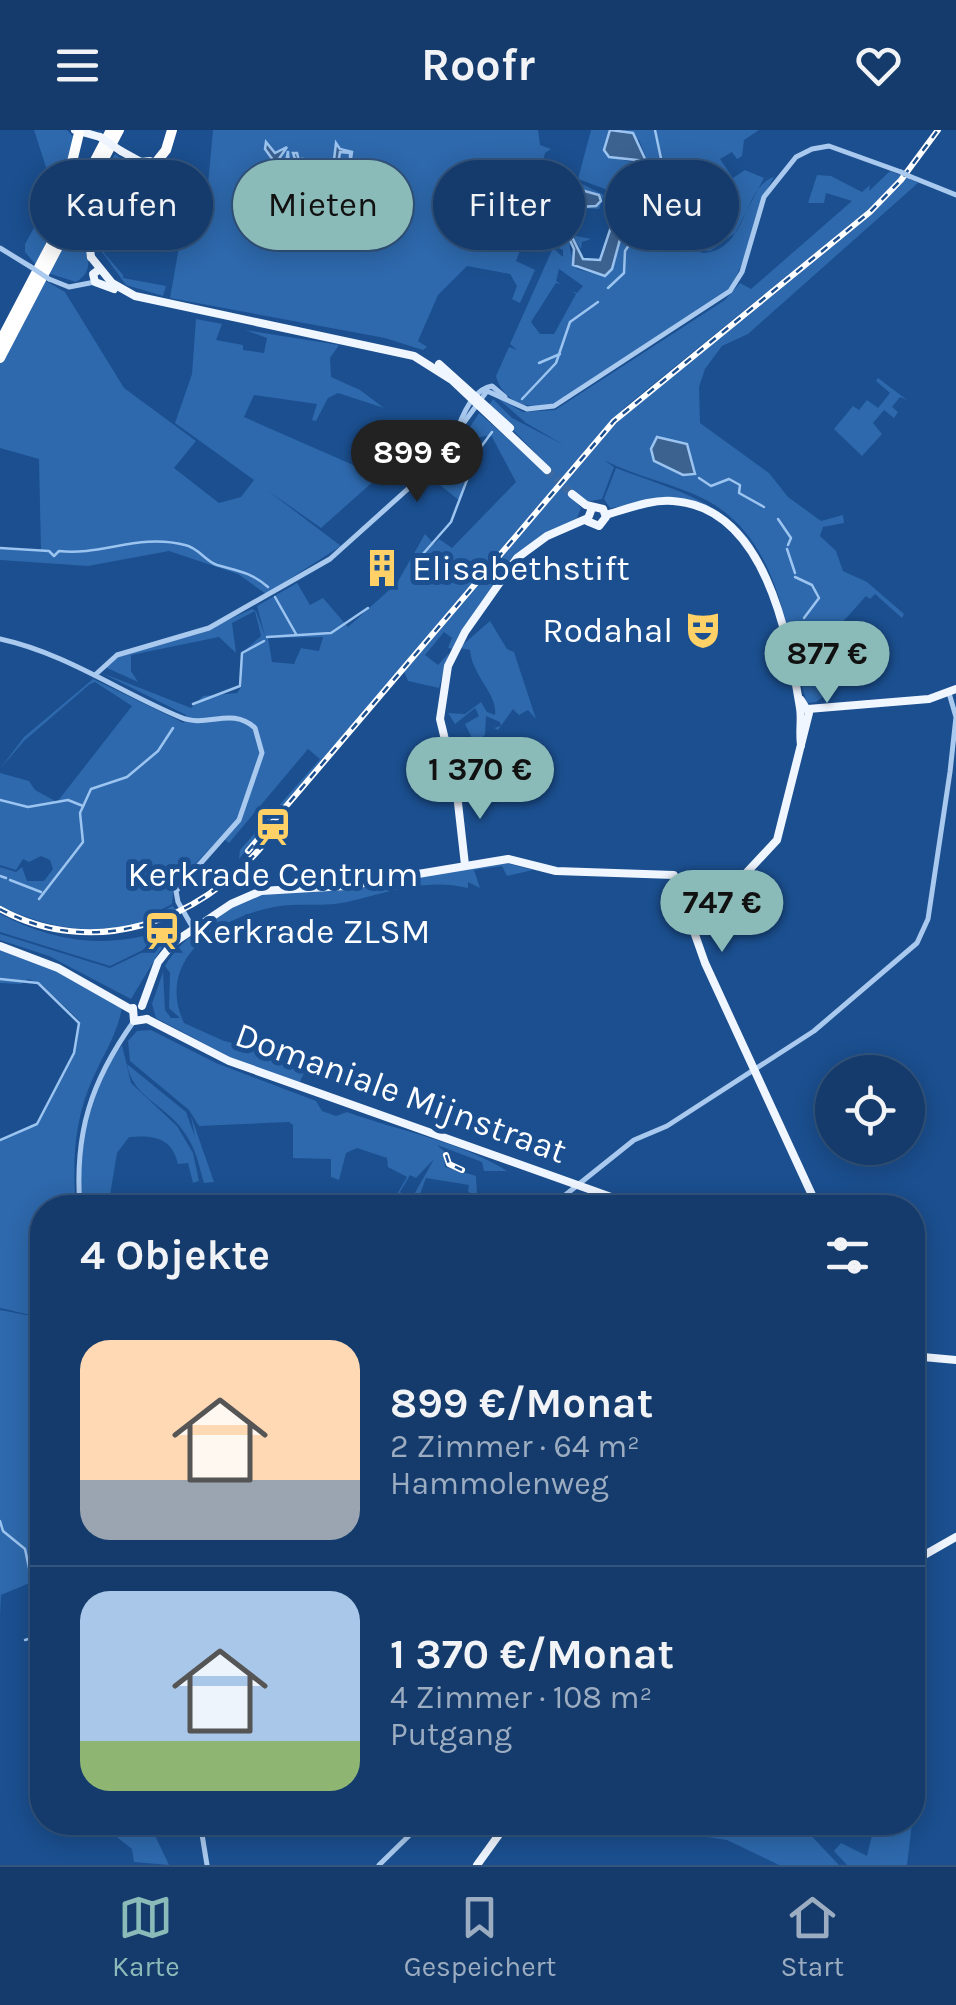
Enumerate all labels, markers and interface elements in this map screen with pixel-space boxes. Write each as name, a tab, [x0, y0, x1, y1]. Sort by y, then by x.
icon: menu	[50, 38, 105, 93]
icon: heart	[851, 38, 906, 93]
text: Roofr	[421, 39, 535, 91]
chip: Kaufen	[30, 160, 213, 250]
chip: Mieten	[233, 160, 413, 250]
chip: Filter	[433, 160, 585, 250]
chip: Neu	[605, 160, 739, 250]
pin: 899 €	[347, 420, 487, 505]
text: 899 €	[373, 434, 461, 471]
building icon: Elisabethstift	[361, 547, 403, 589]
place label: Elisabethstift	[412, 548, 630, 589]
theatre icon: Rodahal	[682, 609, 724, 651]
place label: Rodahal	[542, 610, 673, 651]
pin: 877 €	[757, 621, 897, 706]
text: 877 €	[787, 635, 867, 672]
pin: 1 370 €	[388, 737, 572, 822]
text: 1 370 €	[428, 751, 532, 788]
station icon: Kerkrade Centrum	[252, 806, 294, 848]
place label: Kerkrade Centrum	[128, 854, 418, 895]
pin: 747 €	[652, 870, 792, 955]
text: 747 €	[682, 884, 762, 921]
station icon: Kerkrade ZLSM	[141, 910, 183, 952]
place label: Kerkrade ZLSM	[192, 911, 430, 952]
street label: Domaniale Mijnstraat	[230, 1014, 572, 1172]
map controls	[815, 1055, 925, 1165]
button: locate	[815, 1055, 925, 1165]
icon: filters	[820, 1228, 875, 1283]
text: 4 Objekte	[80, 1230, 270, 1280]
text: 899 €/Monat	[390, 1378, 653, 1428]
icon: home	[160, 1380, 280, 1500]
text: 2 Zimmer · 64 m²	[390, 1428, 640, 1465]
text: Hammolenweg	[390, 1465, 609, 1502]
text: 1 370 €/Monat	[390, 1629, 674, 1679]
icon: home	[160, 1631, 280, 1751]
text: 4 Zimmer · 108 m²	[390, 1679, 652, 1716]
text: Putgang	[390, 1716, 512, 1753]
tab: Karte	[112, 1890, 180, 1983]
tab: Gespeichert	[404, 1890, 556, 1983]
tab: Start	[780, 1890, 844, 1983]

